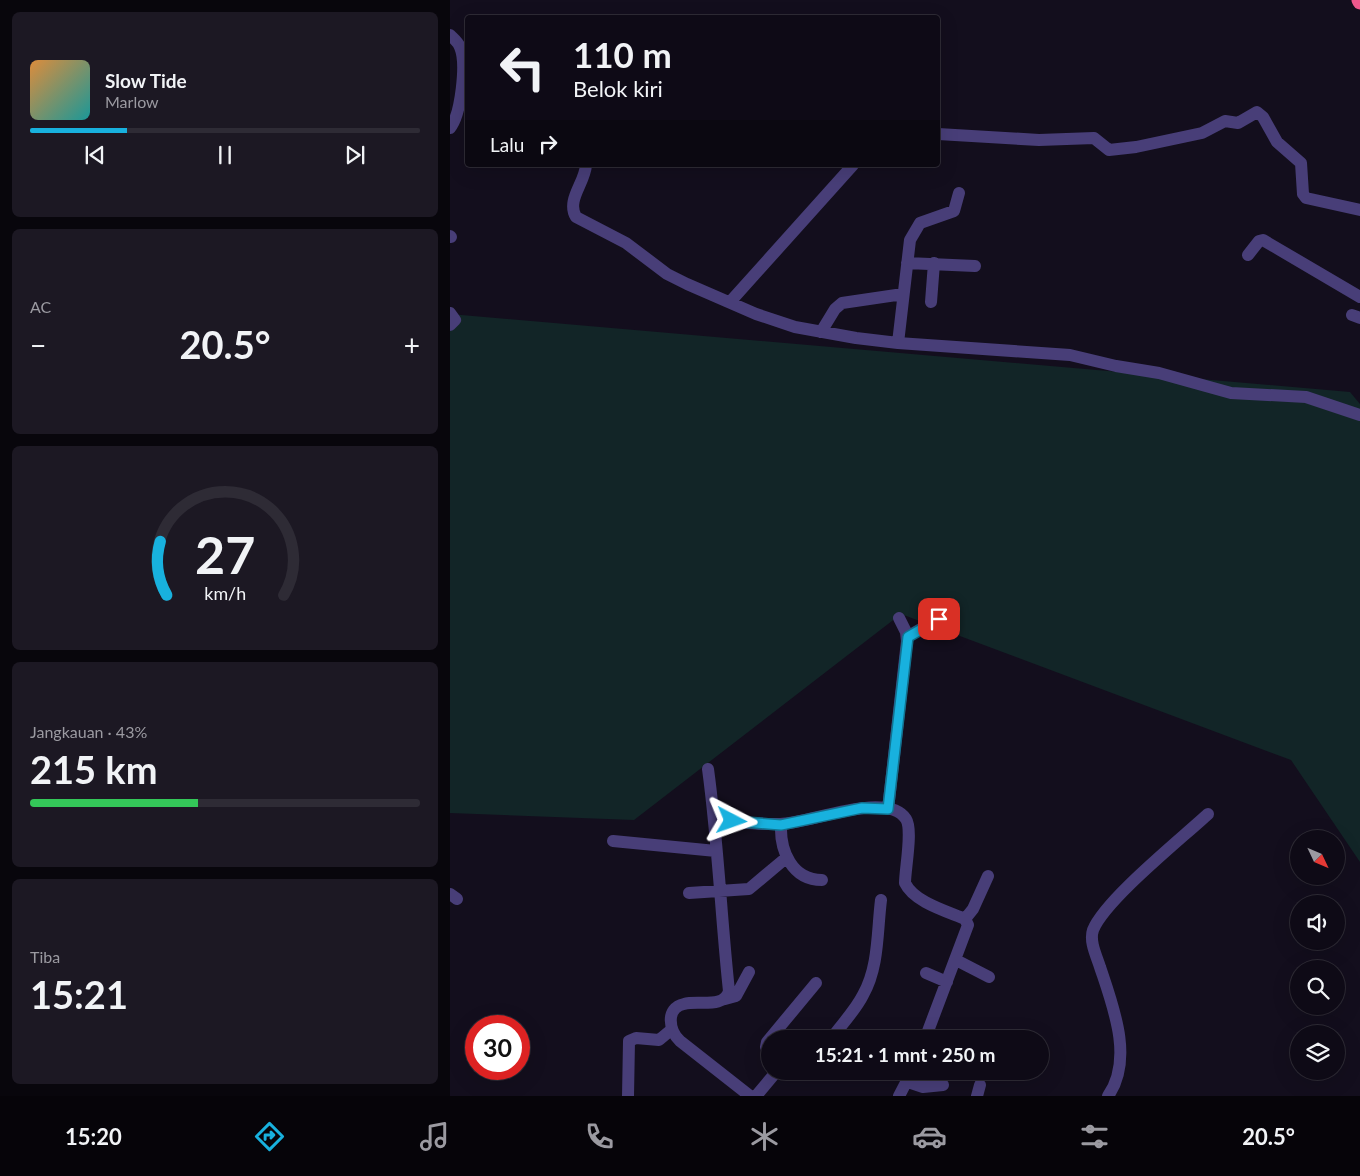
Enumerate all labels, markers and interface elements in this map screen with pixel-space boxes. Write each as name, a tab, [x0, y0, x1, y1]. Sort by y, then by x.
text: 110 m	[573, 33, 672, 75]
icon: left	[490, 35, 555, 100]
text: Slow Tide	[105, 69, 187, 92]
text: Belok kiri	[573, 75, 663, 102]
text: Marlow	[105, 92, 159, 111]
icon: right	[534, 130, 562, 158]
text: Lalu	[490, 133, 524, 156]
icon: previous	[81, 141, 109, 169]
icon: pause	[211, 141, 239, 169]
icon: next	[341, 141, 369, 169]
text: AC	[30, 297, 51, 316]
text: 20.5°	[180, 321, 270, 367]
text: −	[30, 328, 46, 362]
text: +	[404, 328, 420, 362]
text: 27	[195, 523, 255, 585]
text: km/h	[204, 582, 246, 604]
pin	[918, 598, 960, 640]
icon: arrive	[925, 605, 953, 633]
text: Jangkauan · 43%	[30, 722, 147, 741]
text: 215 km	[30, 746, 158, 792]
position arrow	[705, 794, 757, 846]
north arrow	[1290, 830, 1345, 885]
map controls	[1290, 830, 1345, 1080]
button: sound	[1290, 895, 1345, 950]
text: Tiba	[30, 947, 60, 966]
button: search	[1290, 960, 1345, 1015]
text: 15:21	[30, 971, 128, 1017]
speed limit sign: 30	[465, 1015, 530, 1080]
button: layers	[1290, 1025, 1345, 1080]
text: 15:21 · 1 mnt · 250 m	[815, 1043, 995, 1066]
icon: directions	[252, 1119, 287, 1154]
icon: music	[417, 1119, 452, 1154]
icon: phone	[582, 1119, 617, 1154]
icon: climate	[747, 1119, 782, 1154]
icon: car	[912, 1119, 947, 1154]
icon: filters	[1077, 1119, 1112, 1154]
text: 15:20	[65, 1123, 122, 1150]
text: 20.5°	[1242, 1123, 1295, 1150]

